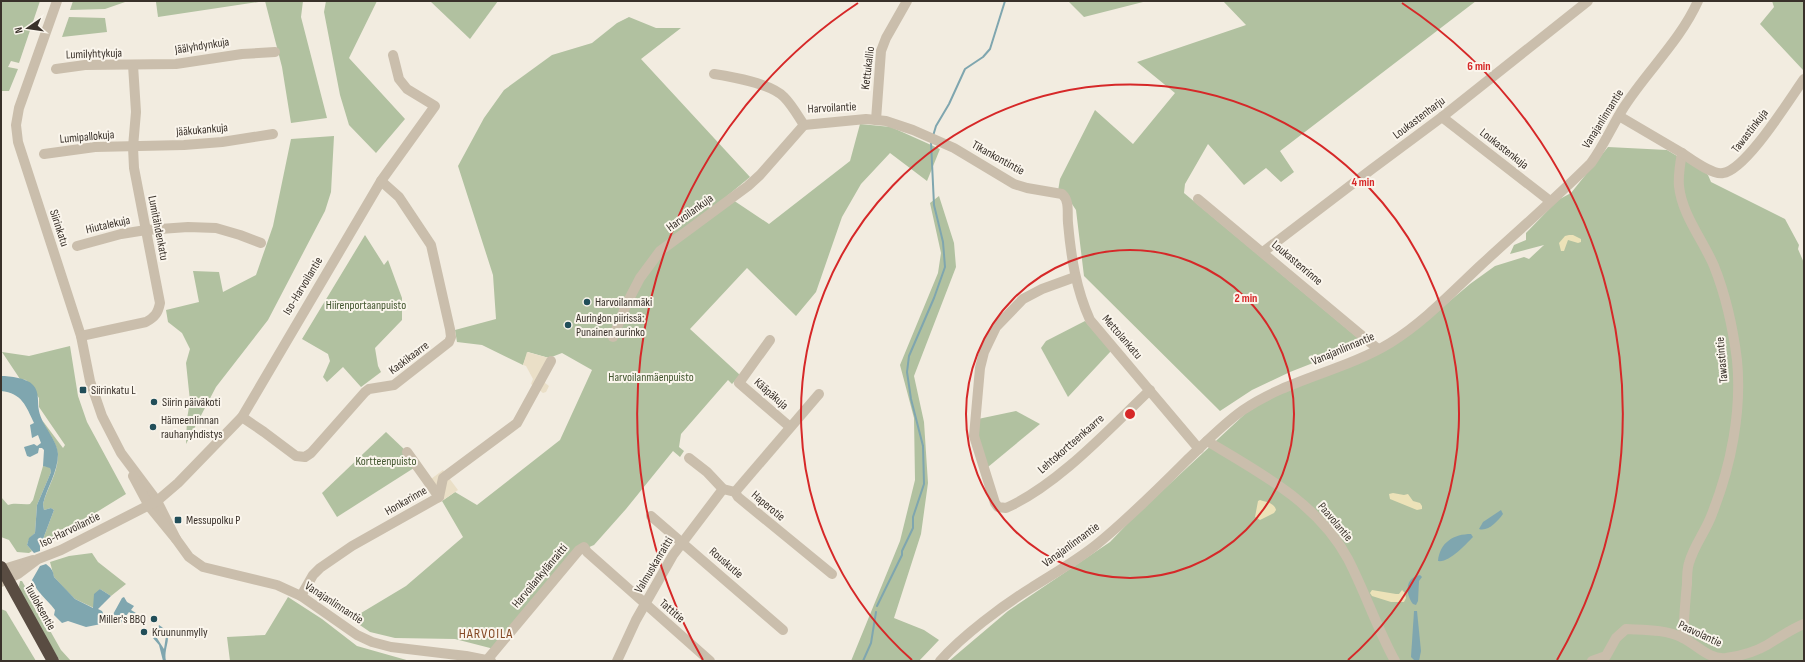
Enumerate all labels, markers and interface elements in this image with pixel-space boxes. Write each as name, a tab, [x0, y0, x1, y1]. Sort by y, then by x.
north arrow	[8, 8, 48, 48]
text: N	[12, 26, 26, 34]
street label: Jäälyhdynkuja	[173, 34, 231, 58]
street label: Kettukallio	[858, 45, 878, 90]
street label: Lumilyhtykuja	[66, 46, 123, 62]
text: 6 min	[1467, 59, 1491, 74]
street label: Vanajanlinnantie	[1579, 87, 1627, 151]
street label: Loukastenharju	[1390, 93, 1448, 143]
street label: Harvoilantie	[807, 99, 857, 117]
street label: Tawastinkuja	[1728, 106, 1772, 156]
street label: Jääkukankuja	[174, 120, 229, 140]
street label: Loukastenkuja	[1477, 125, 1532, 173]
street label: Lumipallokuja	[59, 127, 115, 147]
street label: Tikankontintie	[969, 137, 1027, 179]
text: 4 min	[1351, 175, 1375, 190]
street label: Harvoilankuja	[664, 191, 717, 235]
street label: Lumitähdenkatu	[144, 194, 172, 262]
street label: Siirinkatu	[46, 207, 72, 249]
street label: Hiutalekuja	[84, 213, 132, 237]
street label: Loukastenrinne	[1268, 237, 1326, 289]
street label: Iso-Harvoilantie	[280, 254, 326, 318]
text: 2 min	[1235, 291, 1257, 306]
place label: Harvoilanmäki	[595, 295, 652, 310]
marker: Harvoilanmäki	[582, 297, 592, 307]
park label: Hiirenportaanpuisto	[326, 298, 406, 313]
place label: Auringon piirissä: Punainen aurinko	[575, 311, 645, 340]
street label: Mettolankatu	[1099, 312, 1145, 362]
marker: Auringon piirissä: Punainen aurinko	[563, 320, 573, 330]
street label: Vanajanlinnantie	[1309, 329, 1377, 369]
street label: Tawastintie	[1713, 336, 1731, 384]
street label: Kaskikaarre	[386, 338, 432, 378]
park label: Harvoilanmäenpuisto	[608, 370, 694, 385]
street label: Kääpäkuja	[751, 375, 792, 413]
place label: Siirinkatu L	[91, 383, 136, 398]
marker: Siirinkatu L	[78, 385, 88, 395]
place label: Siirin päiväkoti	[162, 395, 220, 410]
marker: Siirin päiväkoti	[149, 397, 159, 407]
centre of rings	[1123, 407, 1137, 421]
street label: Lehtokortteenkaarre	[1035, 411, 1107, 477]
place label: Hämeenlinnan rauhanyhdistys	[161, 413, 223, 442]
marker: Hämeenlinnan rauhanyhdistys	[148, 422, 158, 432]
park label: Kortteenpuisto	[356, 454, 416, 469]
street label: Honkarinne	[382, 483, 430, 519]
street label: Haperotie	[748, 488, 788, 525]
street label: Paavolantie	[1314, 499, 1356, 545]
street label: Iso-Harvoilantie	[38, 509, 103, 551]
place label: Messupolku P	[186, 513, 240, 528]
marker: Messupolku P	[173, 515, 183, 525]
street label: Vanajanlinnantie	[1040, 519, 1103, 571]
street label: Valmuskanraitti	[631, 534, 677, 596]
street label: Harvoilankylänraitti	[509, 541, 571, 611]
street label: Rouskutie	[706, 544, 746, 582]
street label: Vanajanlinnantie	[302, 579, 366, 628]
street label: Tuuloksentie	[21, 581, 59, 633]
street label: Tattitie	[656, 596, 688, 626]
place label: Miller's BBQ	[99, 612, 146, 627]
marker: Miller's BBQ	[149, 614, 159, 624]
street label: Paavolantie	[1676, 617, 1724, 651]
place label: Kruununmylly	[152, 625, 208, 640]
district label: HARVOILA	[459, 625, 513, 642]
marker: Kruununmylly	[139, 627, 149, 637]

